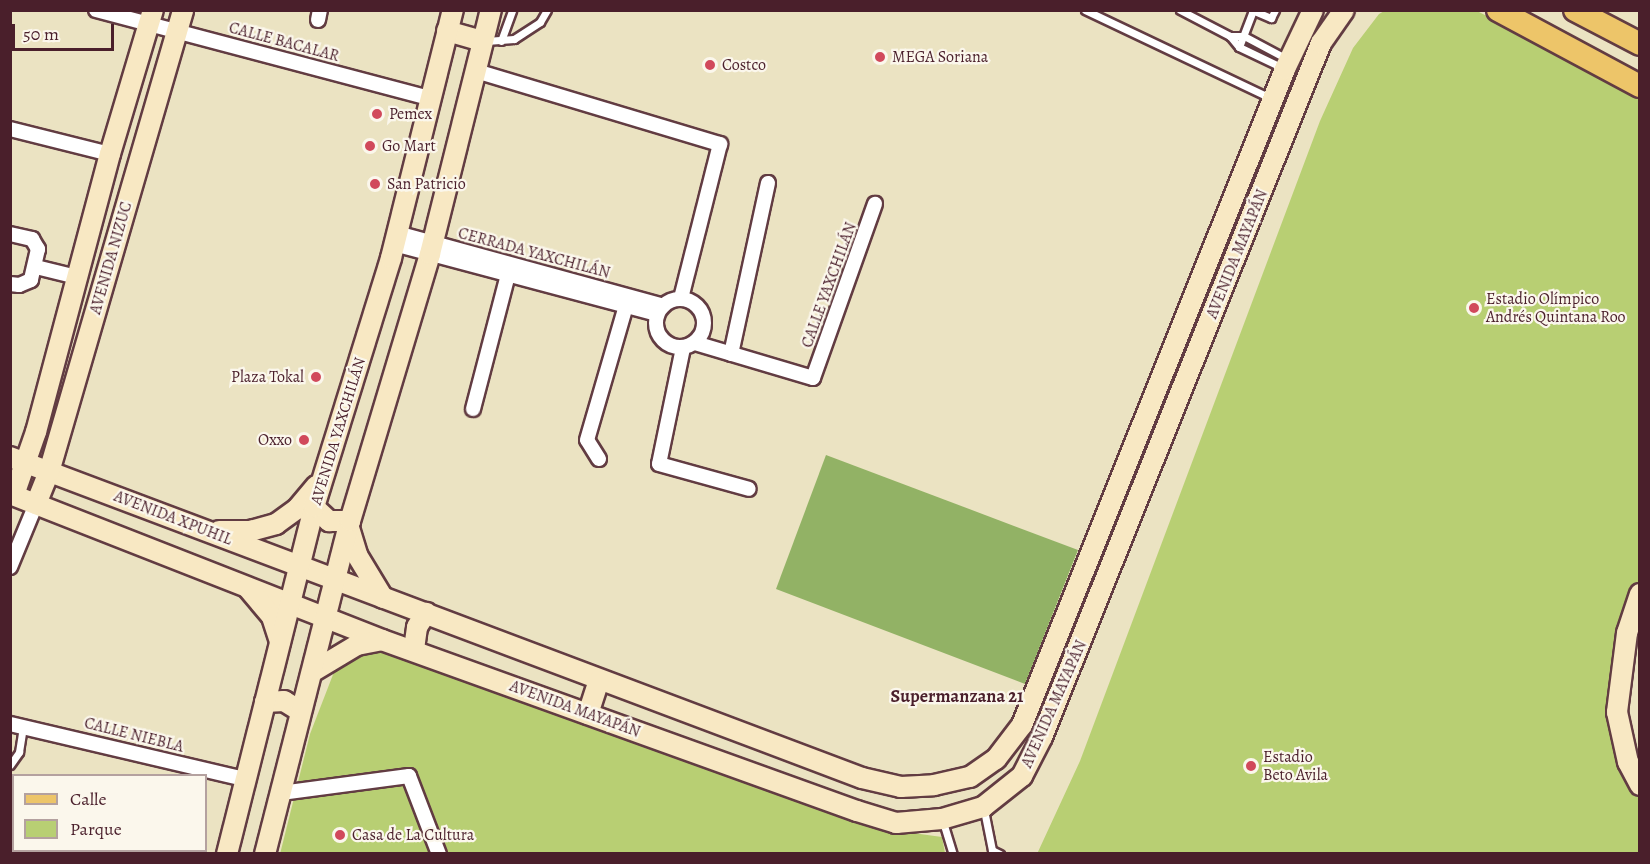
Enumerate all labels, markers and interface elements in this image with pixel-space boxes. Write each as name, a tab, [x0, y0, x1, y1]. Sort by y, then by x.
scale bar	[15, 12, 117, 50]
street label: CALLE BACALAR	[227, 18, 341, 66]
text: 50 m	[23, 22, 59, 46]
place label: MEGA Soriana	[892, 47, 988, 67]
marker: MEGA Soriana	[873, 50, 887, 64]
place label: Costco	[722, 55, 766, 75]
marker: Costco	[703, 58, 717, 72]
place label: Pemex	[389, 104, 432, 124]
marker: Pemex	[370, 107, 384, 121]
place label: Go Mart	[382, 136, 436, 156]
marker: Go Mart	[363, 139, 377, 153]
place label: San Patricio	[387, 174, 466, 194]
marker: San Patricio	[368, 177, 382, 191]
street label: AVENIDA MAYAPÁN	[1202, 187, 1272, 321]
street label: AVENIDA NIZUC	[86, 200, 136, 316]
street label: CALLE YAXCHILÁN	[797, 220, 861, 350]
street label: CERRADA YAXCHILÁN	[456, 223, 612, 283]
place label: Estadio Olímpico Andrés Quintana Roo	[1486, 289, 1626, 327]
marker: Estadio Olímpico Andrés Quintana Roo	[1467, 301, 1481, 315]
street label: AVENIDA YAXCHILÁN	[306, 355, 370, 507]
place label: Plaza Tokal	[231, 367, 304, 387]
marker: Plaza Tokal	[309, 370, 323, 384]
place label: Oxxo	[258, 430, 292, 450]
marker: Oxxo	[297, 433, 311, 447]
street label: AVENIDA XPUHIL	[111, 487, 235, 549]
street label: AVENIDA MAYAPÁN	[1017, 637, 1091, 771]
street label: AVENIDA MAYAPÁN	[507, 676, 643, 742]
district label: Supermanzana 21	[891, 685, 1023, 707]
street label: CALLE NIEBLA	[82, 713, 186, 757]
place label: Estadio Beto Avila	[1263, 747, 1328, 785]
marker: Estadio Beto Avila	[1244, 759, 1258, 773]
legend	[12, 774, 207, 852]
text: Calle	[70, 787, 107, 811]
text: Parque	[70, 817, 122, 841]
place label: Casa de La Cultura	[352, 825, 474, 845]
marker: Casa de La Cultura	[333, 828, 347, 842]

